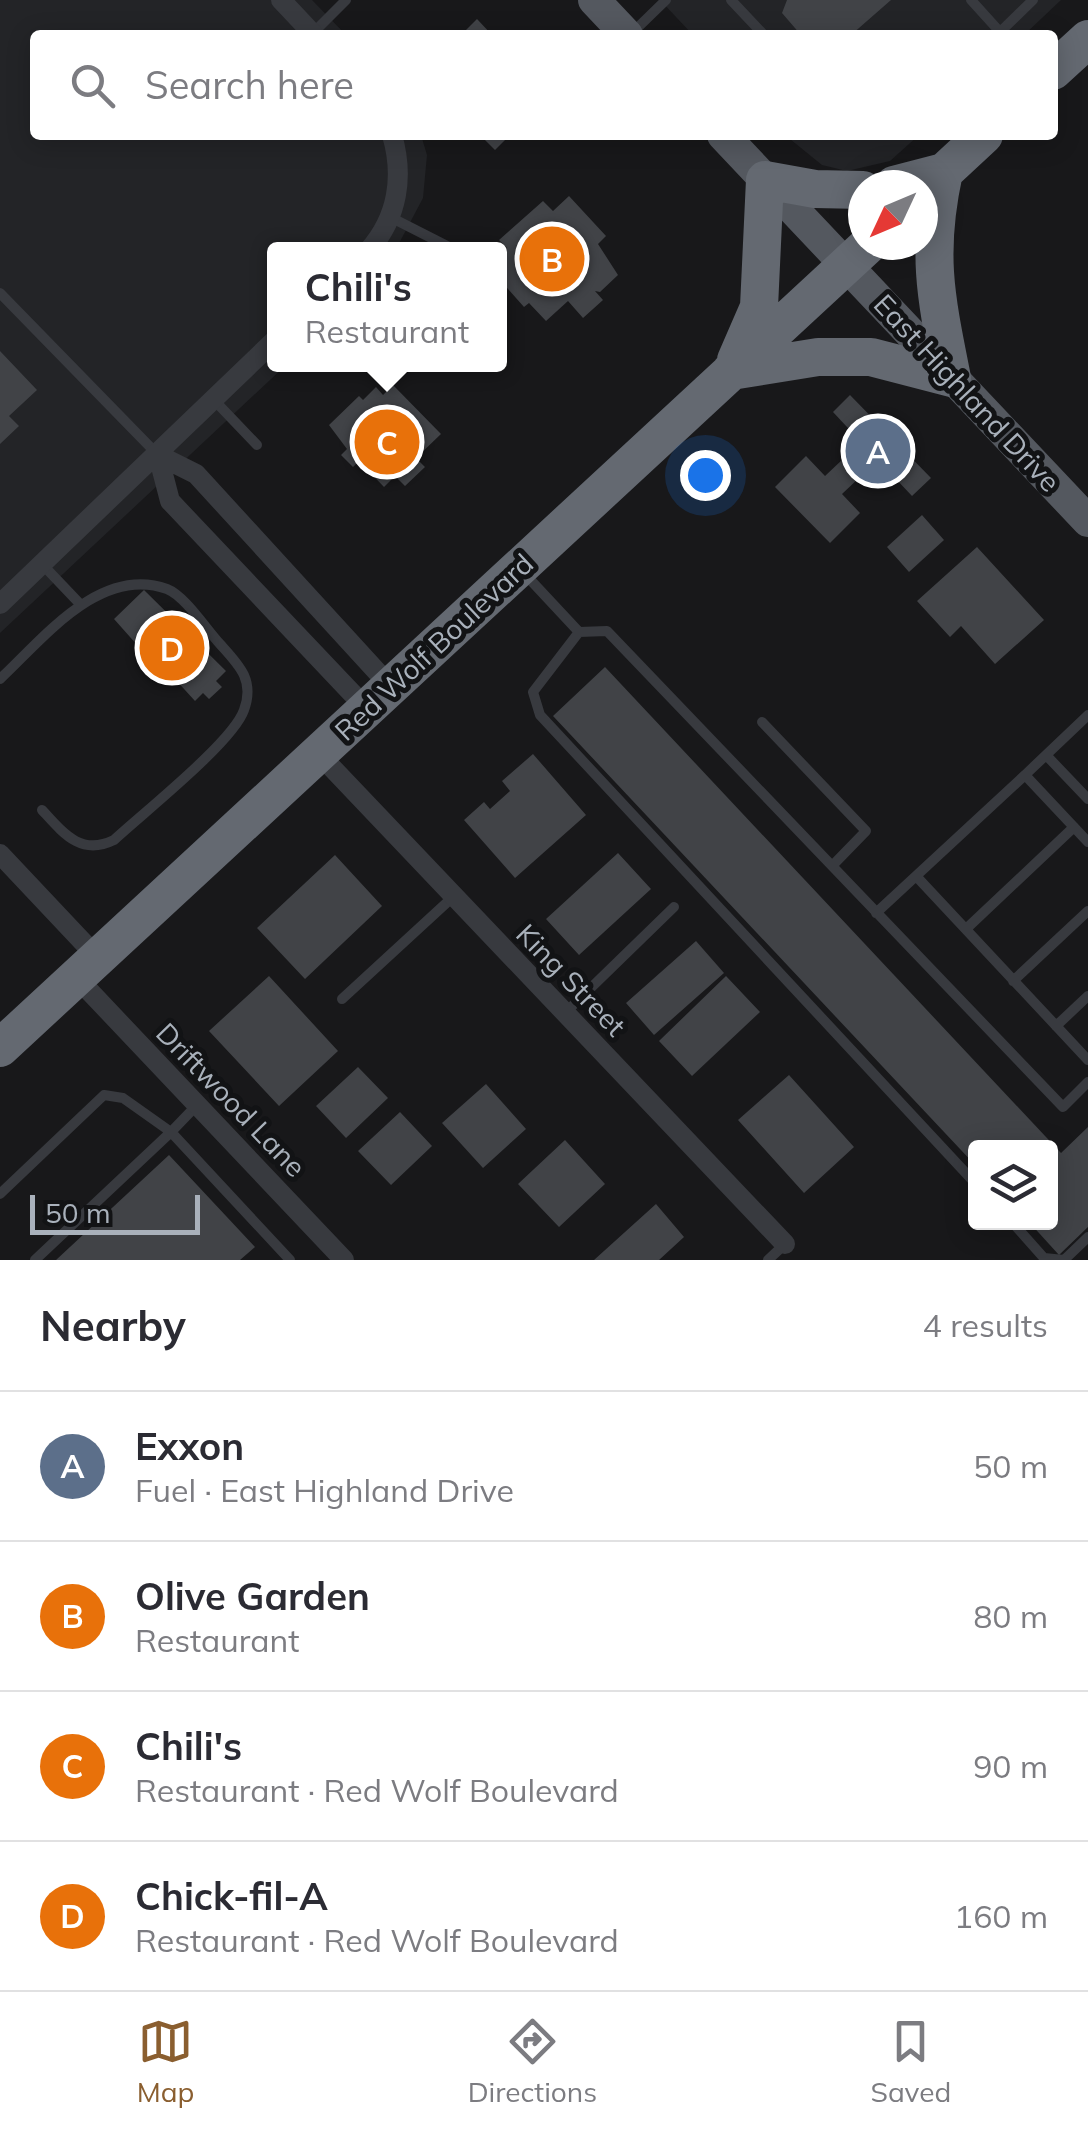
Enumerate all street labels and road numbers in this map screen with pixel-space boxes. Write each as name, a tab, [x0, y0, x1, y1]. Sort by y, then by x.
street label: East Highland Drive	[867, 287, 1068, 499]
street label: Red Wolf Boulevard	[327, 546, 540, 748]
street label: King Street	[509, 916, 634, 1043]
street label: Driftwood Lane	[149, 1015, 314, 1184]

